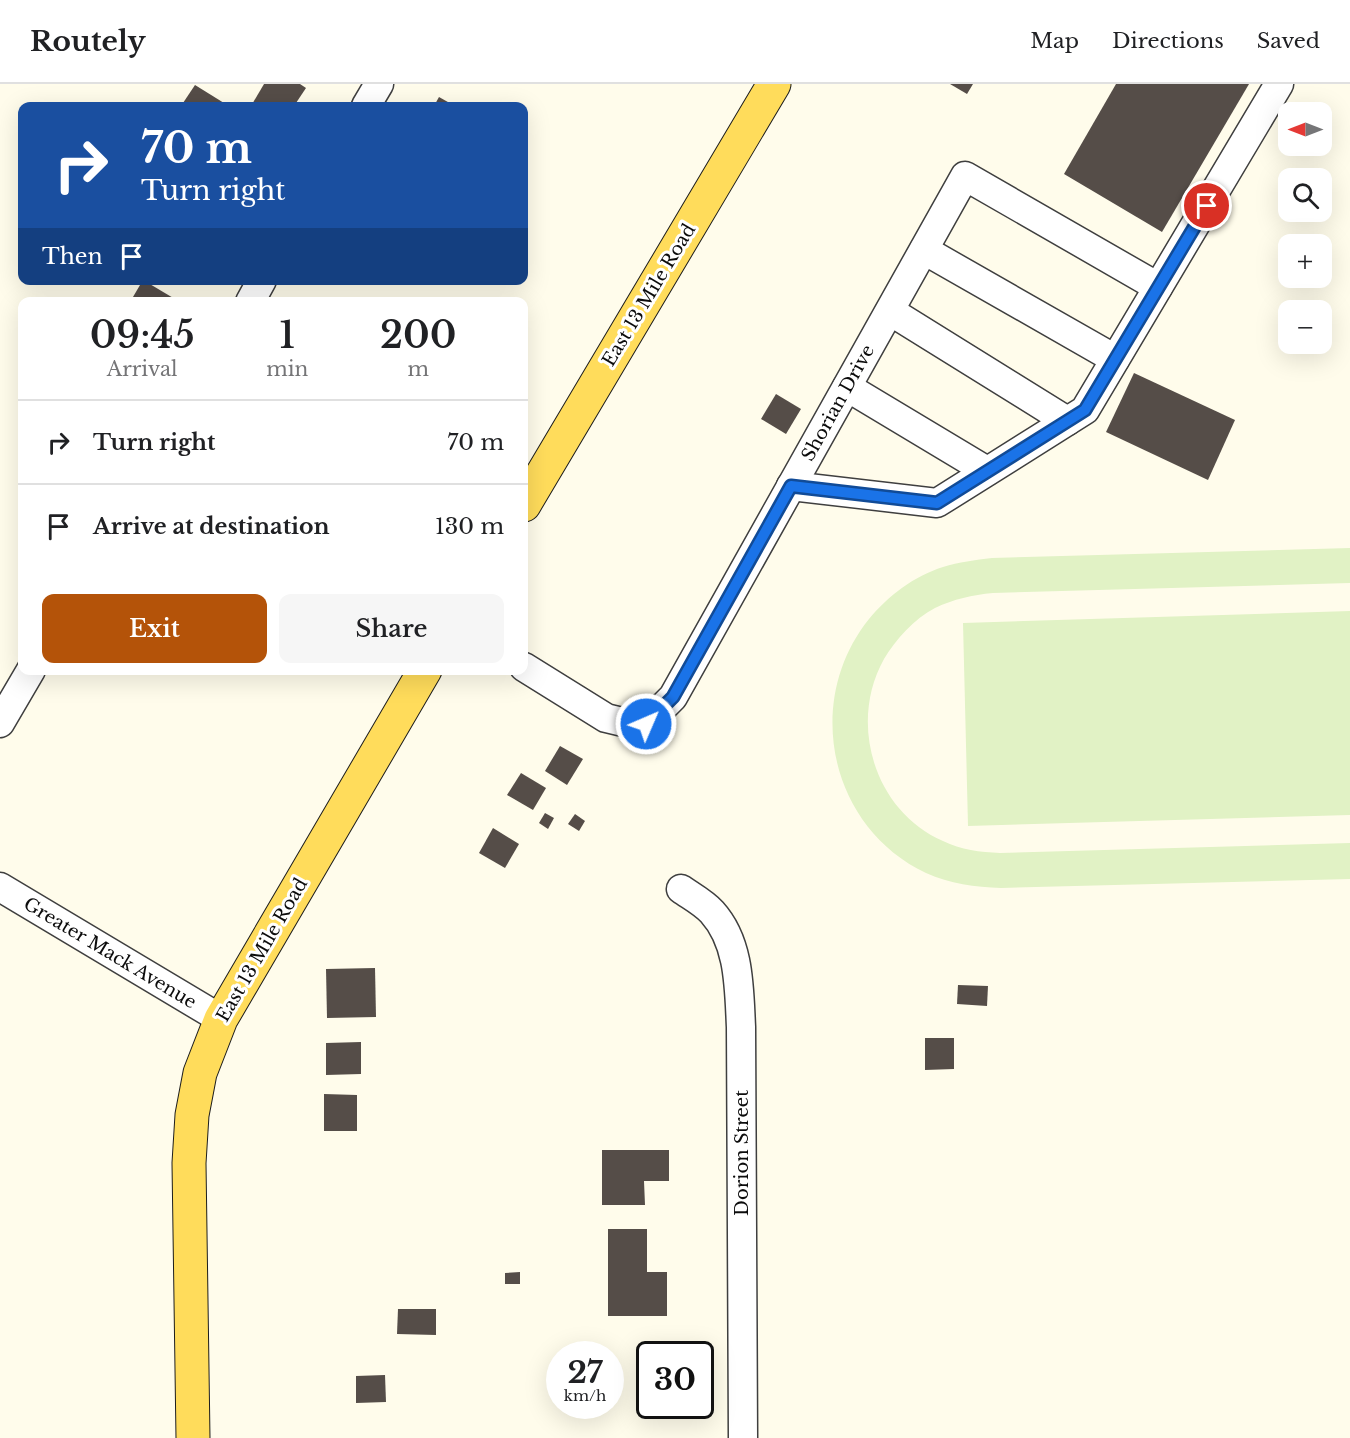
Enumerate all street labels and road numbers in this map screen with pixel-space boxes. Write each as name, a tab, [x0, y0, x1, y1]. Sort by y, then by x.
street label: East 13 Mile Road	[598, 220, 700, 370]
street label: Shorian Drive	[797, 341, 879, 465]
street label: East 13 Mile Road	[212, 874, 312, 1026]
street label: Greater Mack Avenue	[20, 893, 200, 1013]
street label: Dorion Street	[731, 1090, 753, 1216]

